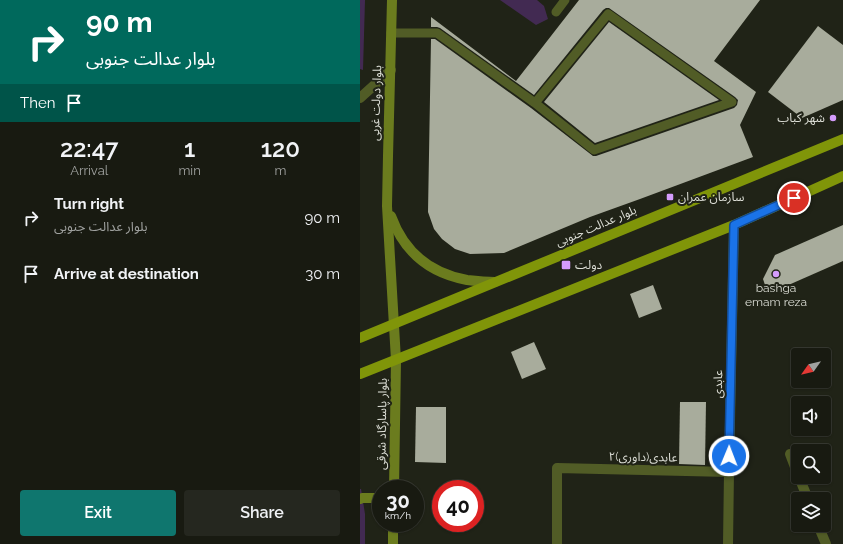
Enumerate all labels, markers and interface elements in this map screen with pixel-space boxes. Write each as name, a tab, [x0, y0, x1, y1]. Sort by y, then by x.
text: 90 m	[86, 6, 152, 39]
icon: right	[20, 16, 72, 68]
text: بلوار عدالت جنوبی	[86, 48, 215, 69]
street label: بلوار دولت غربی	[368, 65, 384, 141]
icon: arrive	[63, 92, 85, 114]
text: Then	[20, 94, 55, 112]
place label: شهر کباب	[777, 111, 825, 125]
marker: شهر کباب	[828, 113, 838, 123]
text: 22:47	[60, 134, 118, 163]
text: 1	[184, 134, 195, 163]
text: 120	[261, 134, 300, 163]
text: Arrival	[70, 163, 108, 178]
text: min	[178, 163, 201, 178]
text: m	[274, 163, 286, 178]
pin	[777, 181, 811, 215]
icon: arrive	[783, 187, 805, 209]
place label: سازمان عمران	[678, 190, 744, 204]
marker: سازمان عمران	[665, 192, 675, 202]
text: Turn right	[54, 195, 124, 213]
street label: بلوار عدالت جنوبی	[554, 203, 638, 249]
icon: right	[20, 207, 42, 229]
text: 90 m	[304, 209, 340, 227]
text: بلوار عدالت جنوبی	[54, 219, 147, 234]
place label: دولت	[575, 258, 603, 272]
marker: دولت	[560, 259, 572, 271]
icon: arrive	[20, 263, 42, 285]
text: Arrive at destination	[54, 265, 199, 283]
text: 30 m	[305, 265, 340, 283]
marker: bashga emam reza	[771, 269, 781, 279]
place label: bashga emam reza	[745, 281, 807, 309]
north arrow	[791, 348, 831, 388]
map controls	[791, 348, 831, 532]
street label: عابدی	[711, 370, 725, 398]
street label: بلوار پاسارگاد شرقی	[374, 378, 391, 470]
button: sound	[791, 396, 831, 436]
position arrow	[708, 435, 750, 477]
button: search	[791, 444, 831, 484]
street label: ۲عابدی(داوری)	[608, 449, 678, 465]
speed limit sign: 40	[432, 480, 484, 532]
text: 30	[386, 489, 410, 513]
button: Exit	[20, 490, 176, 536]
button: Share	[184, 490, 340, 536]
button: layers	[791, 492, 831, 532]
text: km/h	[385, 510, 411, 521]

